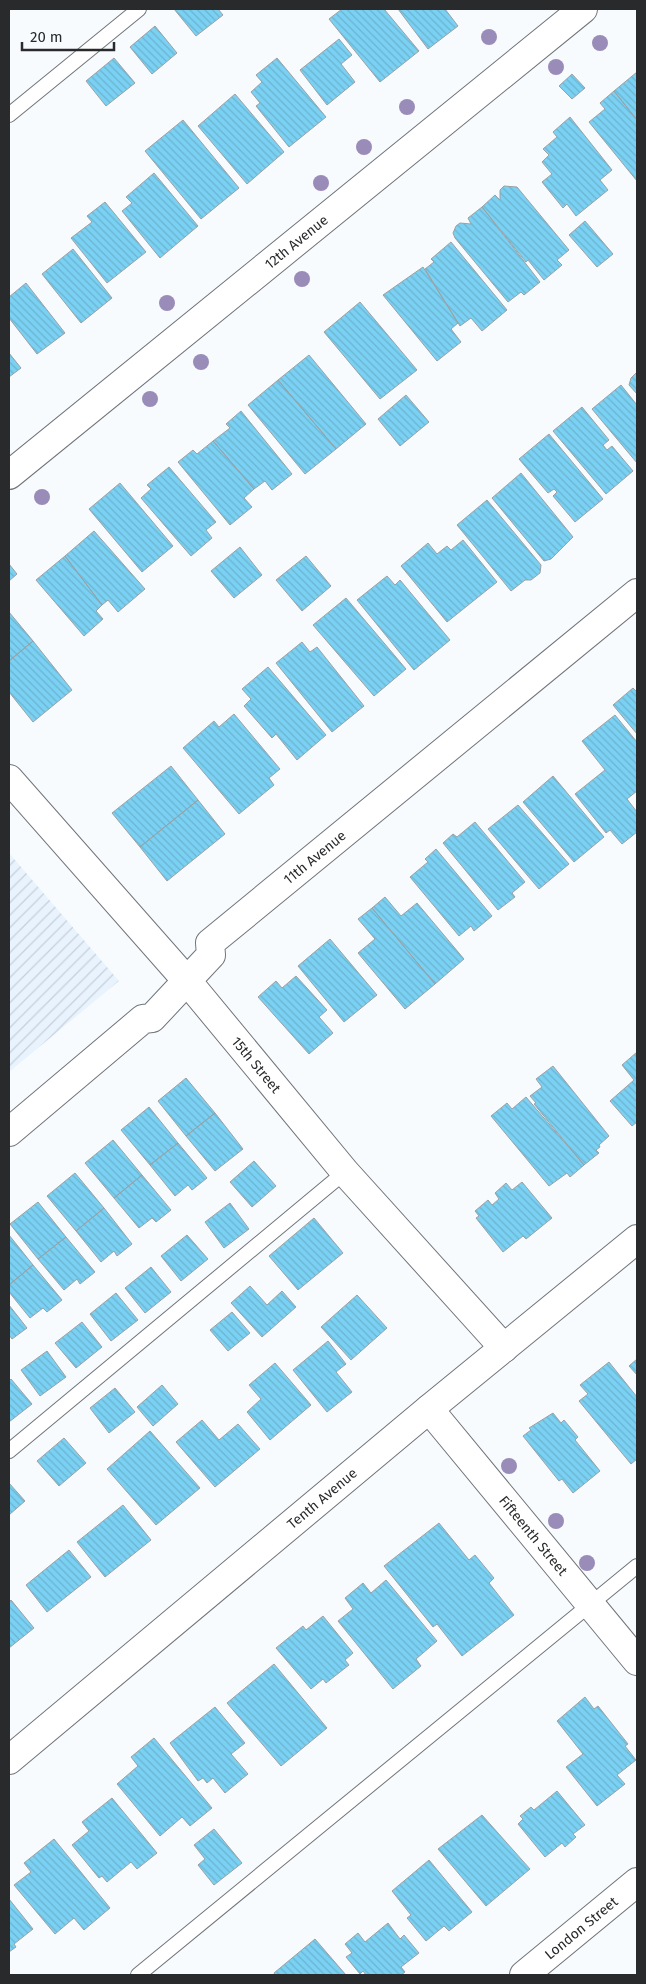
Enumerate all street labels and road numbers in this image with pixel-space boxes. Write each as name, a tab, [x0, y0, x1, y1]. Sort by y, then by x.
street label: 12th Avenue	[261, 211, 331, 273]
street label: 11th Avenue	[280, 827, 349, 888]
street label: 15th Street	[228, 1033, 285, 1097]
street label: Tenth Avenue	[284, 1464, 360, 1532]
street label: Fifteenth Street	[496, 1492, 572, 1580]
street label: London Street	[541, 1892, 622, 1963]

